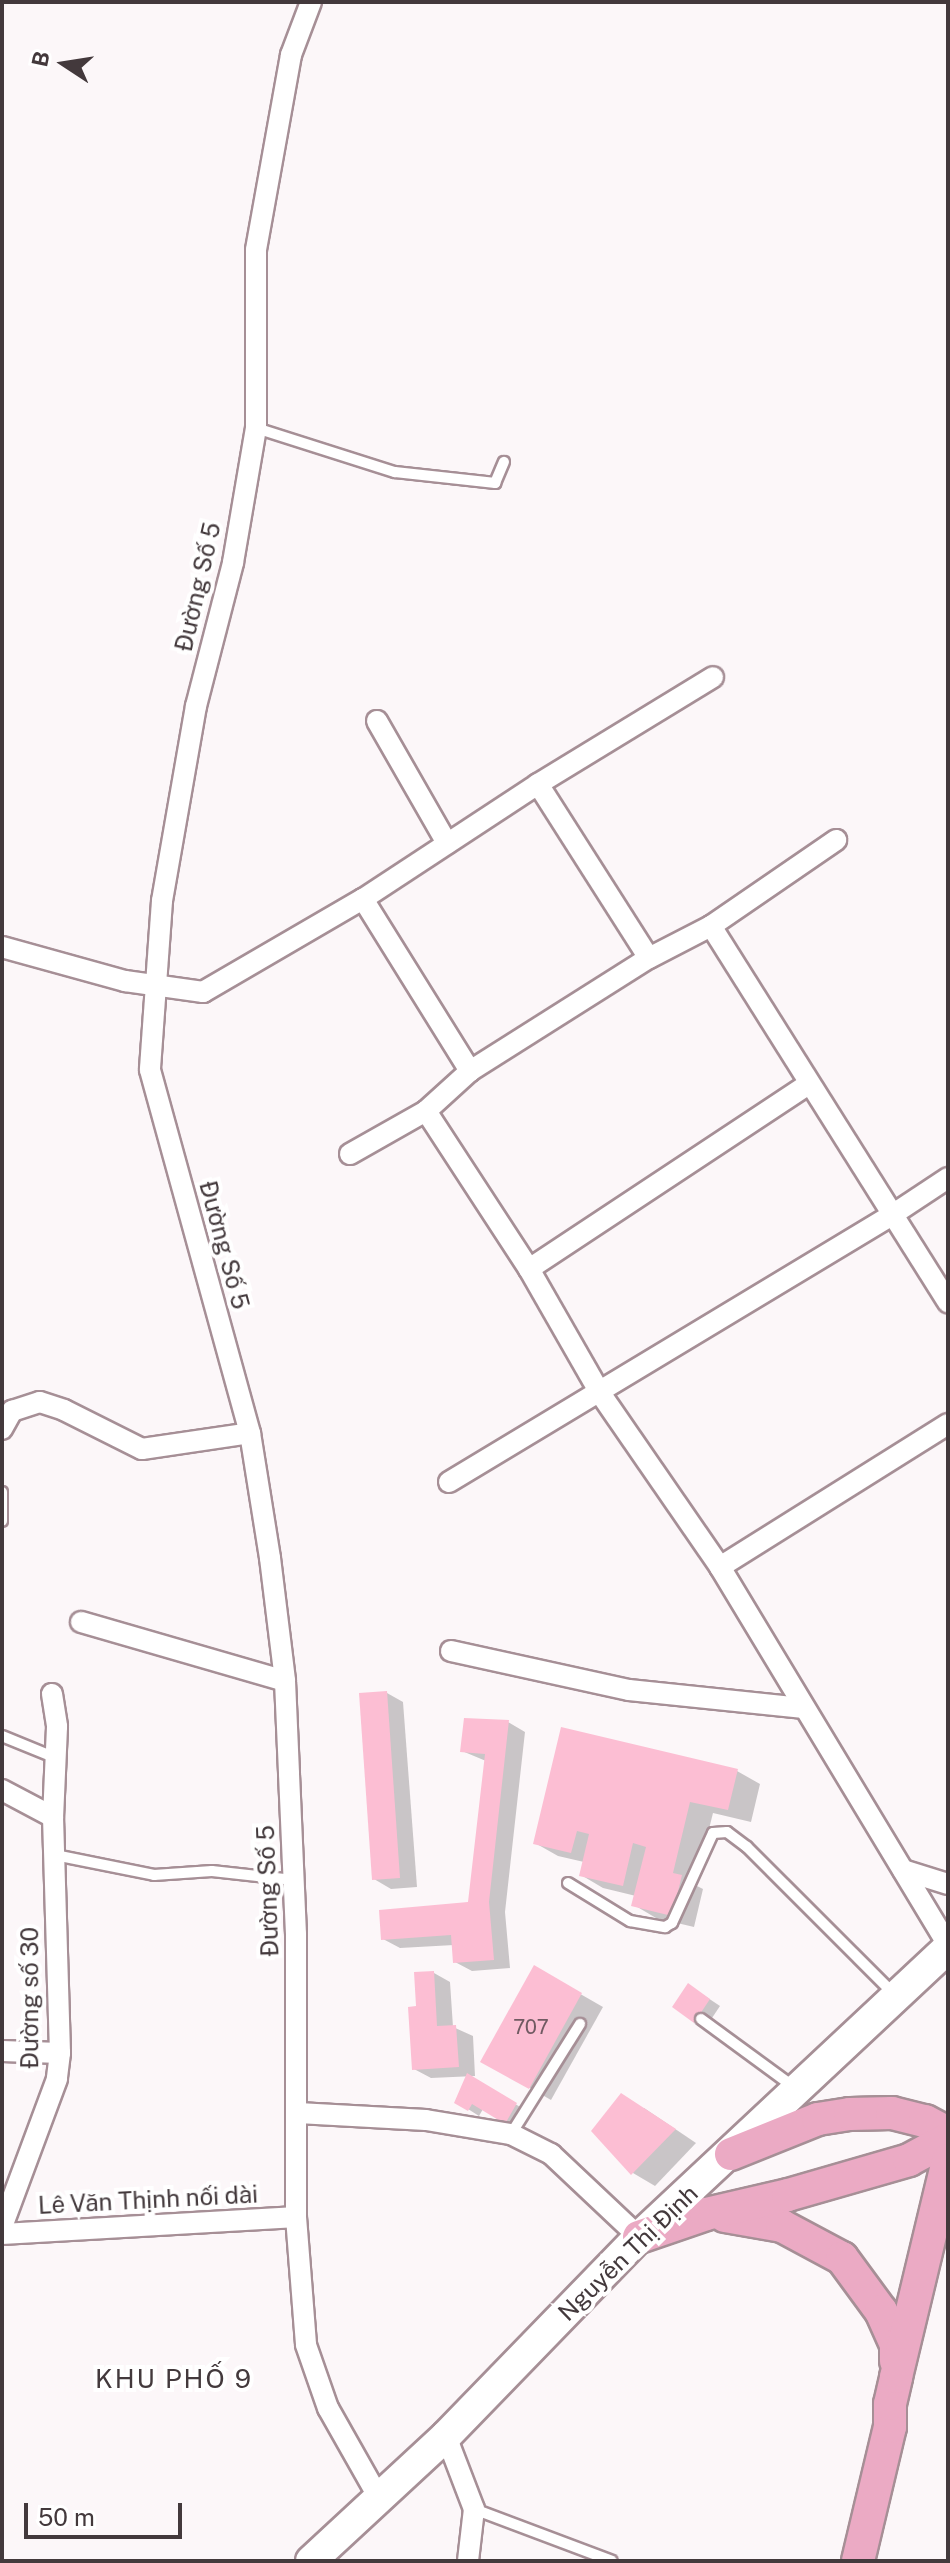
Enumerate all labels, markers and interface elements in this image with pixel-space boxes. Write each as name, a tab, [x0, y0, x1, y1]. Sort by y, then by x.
north arrow	[24, 24, 104, 104]
text: B	[26, 49, 55, 69]
street label: Đường Số 5	[169, 519, 227, 655]
street label: Đường Số 5	[193, 1178, 255, 1312]
street label: Đường Số 5	[251, 1825, 285, 1957]
street label: Đường số 30	[16, 1927, 44, 2069]
house number: 707	[513, 2015, 549, 2039]
street label: Nguyễn Thị Định	[552, 2179, 704, 2327]
street label: Lê Văn Thịnh nối dài	[37, 2180, 259, 2220]
district label: KHU PHỐ 9	[95, 2363, 253, 2395]
scale bar	[28, 2487, 186, 2537]
text: 50 m	[38, 2503, 95, 2531]

